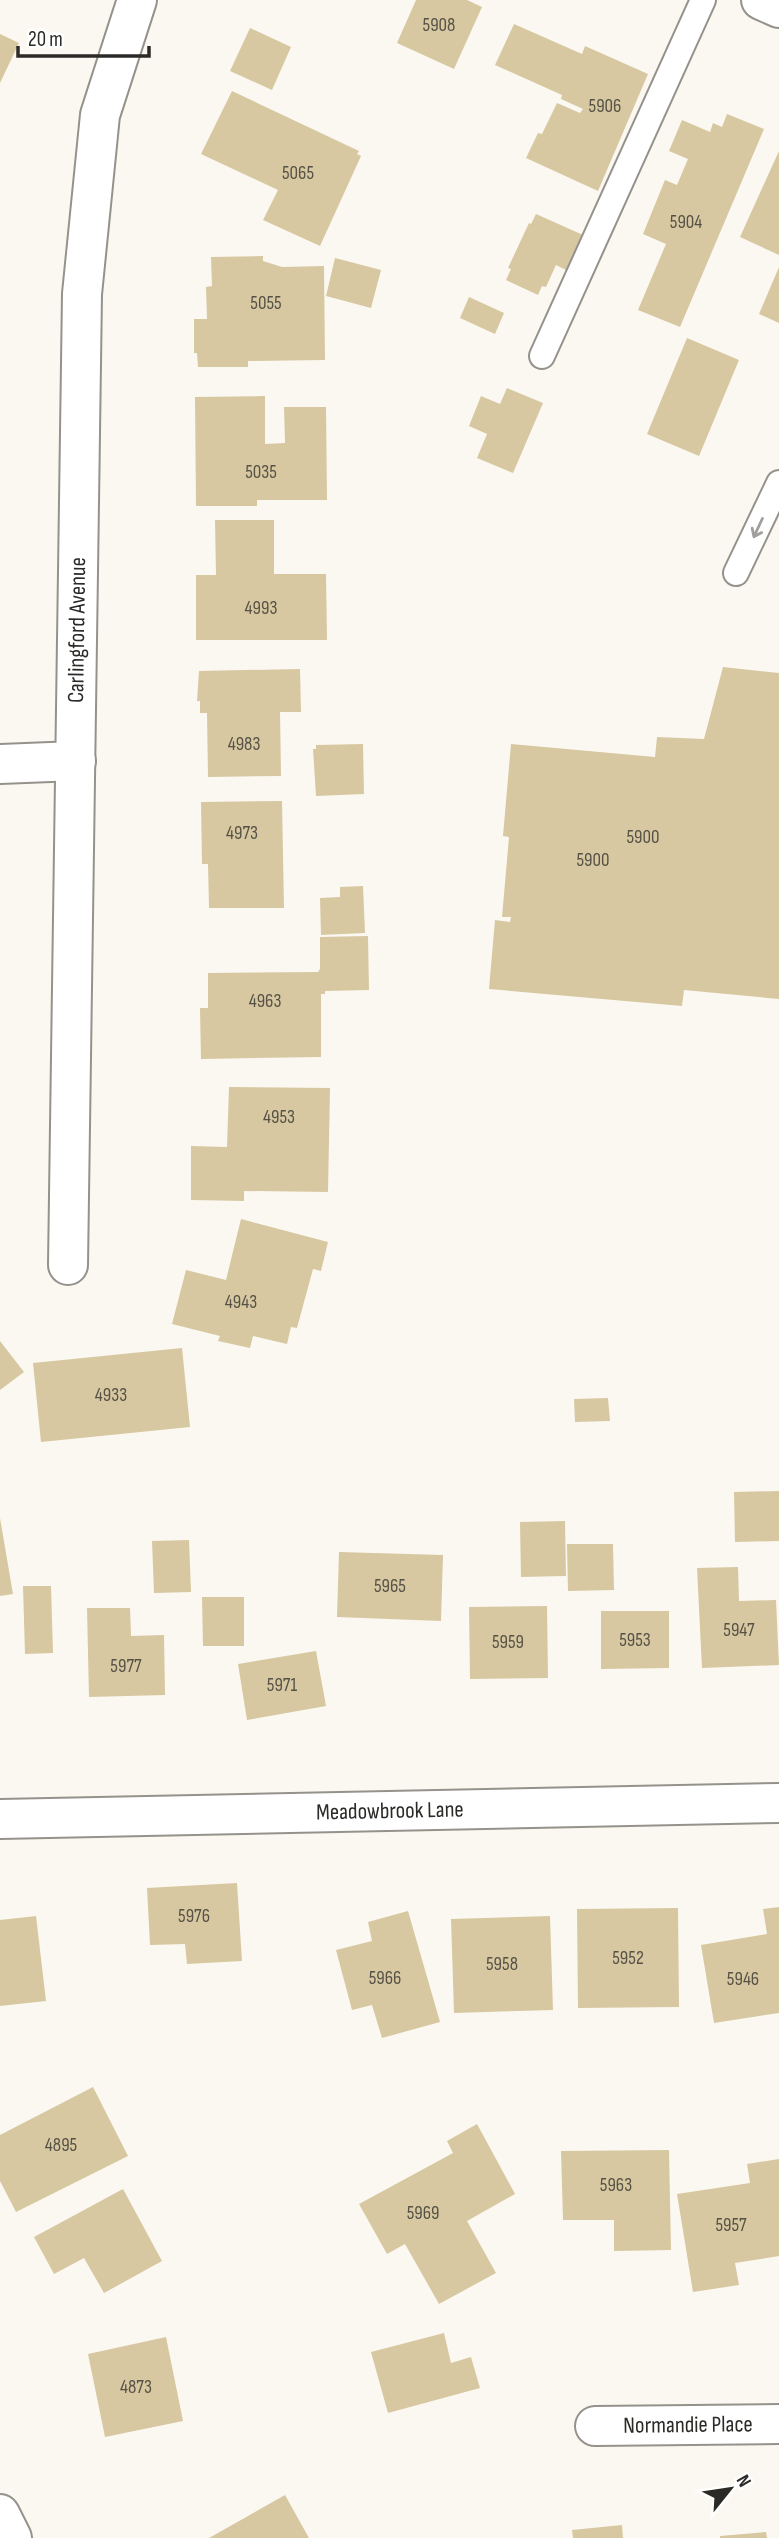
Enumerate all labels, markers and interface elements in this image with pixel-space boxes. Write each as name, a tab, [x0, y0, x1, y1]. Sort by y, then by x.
scale bar	[18, 14, 149, 58]
house number: 5908	[423, 14, 455, 37]
text: 20 m	[28, 27, 63, 52]
house number: 5906	[589, 95, 621, 118]
house number: 5065	[282, 162, 314, 185]
house number: 5904	[670, 211, 702, 234]
house number: 5055	[250, 292, 282, 315]
house number: 5035	[245, 461, 277, 484]
one-way arrow	[750, 517, 764, 538]
street label: Carlingford Avenue	[62, 557, 92, 703]
house number: 4993	[245, 597, 277, 620]
house number: 4983	[228, 733, 260, 756]
house number: 4973	[226, 822, 258, 845]
house number: 5900	[627, 826, 659, 849]
house number: 5900	[577, 849, 609, 872]
house number: 4963	[249, 990, 281, 1013]
house number: 4953	[263, 1106, 295, 1129]
house number: 4943	[225, 1291, 257, 1314]
house number: 4933	[95, 1384, 127, 1407]
house number: 5965	[374, 1575, 406, 1598]
house number: 5947	[723, 1619, 755, 1642]
house number: 5953	[619, 1629, 651, 1652]
house number: 5959	[492, 1631, 524, 1654]
house number: 5977	[110, 1655, 142, 1678]
house number: 5971	[267, 1674, 298, 1697]
street label: Meadowbrook Lane	[316, 1795, 464, 1827]
house number: 5976	[178, 1905, 210, 1928]
house number: 5952	[612, 1947, 644, 1970]
house number: 5958	[486, 1953, 518, 1976]
house number: 5966	[369, 1967, 401, 1990]
house number: 5946	[727, 1968, 759, 1991]
house number: 4895	[45, 2134, 77, 2157]
house number: 5963	[600, 2174, 632, 2197]
house number: 5969	[407, 2202, 439, 2225]
house number: 5957	[715, 2214, 747, 2237]
house number: 4873	[120, 2376, 152, 2399]
street label: Normandie Place	[623, 2410, 753, 2440]
north arrow	[695, 2454, 765, 2524]
text: N	[731, 2471, 756, 2491]

